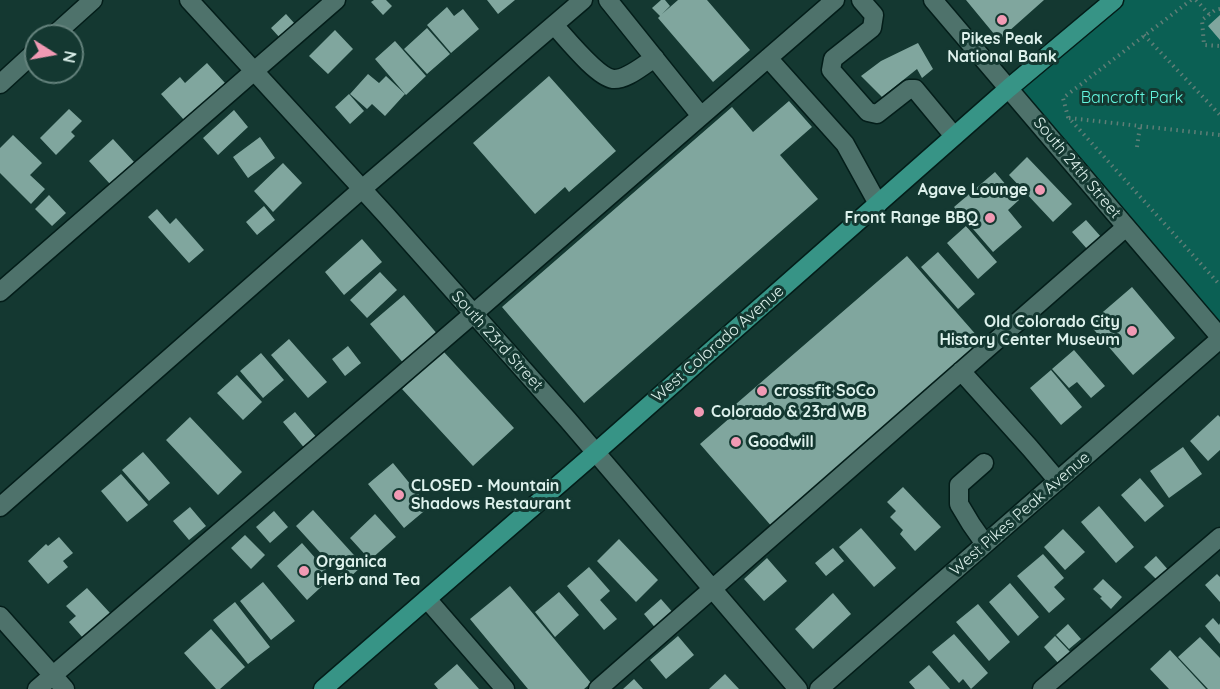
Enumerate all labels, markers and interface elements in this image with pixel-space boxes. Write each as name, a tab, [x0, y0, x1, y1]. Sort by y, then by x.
marker: Pikes Peak National Bank	[995, 13, 1009, 27]
north arrow	[24, 24, 84, 84]
place label: Pikes Peak National Bank	[947, 29, 1057, 67]
text: N	[59, 49, 81, 65]
park label: Bancroft Park	[1081, 88, 1183, 108]
street label: South 24th Street	[1029, 113, 1125, 223]
place label: Agave Lounge	[918, 180, 1028, 200]
marker: Agave Lounge	[1033, 183, 1047, 197]
place label: Front Range BBQ	[845, 208, 978, 228]
marker: Front Range BBQ	[983, 211, 997, 225]
street label: West Colorado Avenue	[648, 281, 788, 407]
street label: South 23rd Street	[447, 287, 547, 395]
place label: Old Colorado City History Center Museum	[940, 312, 1120, 350]
marker: Old Colorado City History Center Museum	[1125, 324, 1139, 338]
place label: crossfit SoCo	[774, 381, 876, 401]
marker: crossfit SoCo	[755, 384, 769, 398]
place label: Colorado & 23rd WB	[711, 402, 867, 422]
marker: Colorado & 23rd WB	[692, 405, 706, 419]
place label: Goodwill	[748, 432, 814, 452]
marker: Goodwill	[729, 435, 743, 449]
street label: West Pikes Peak Avenue	[946, 448, 1094, 580]
place label: CLOSED - Mountain Shadows Restaurant	[411, 476, 571, 514]
marker: CLOSED - Mountain Shadows Restaurant	[392, 488, 406, 502]
place label: Organica Herb and Tea	[316, 552, 420, 590]
marker: Organica Herb and Tea	[297, 564, 311, 578]

